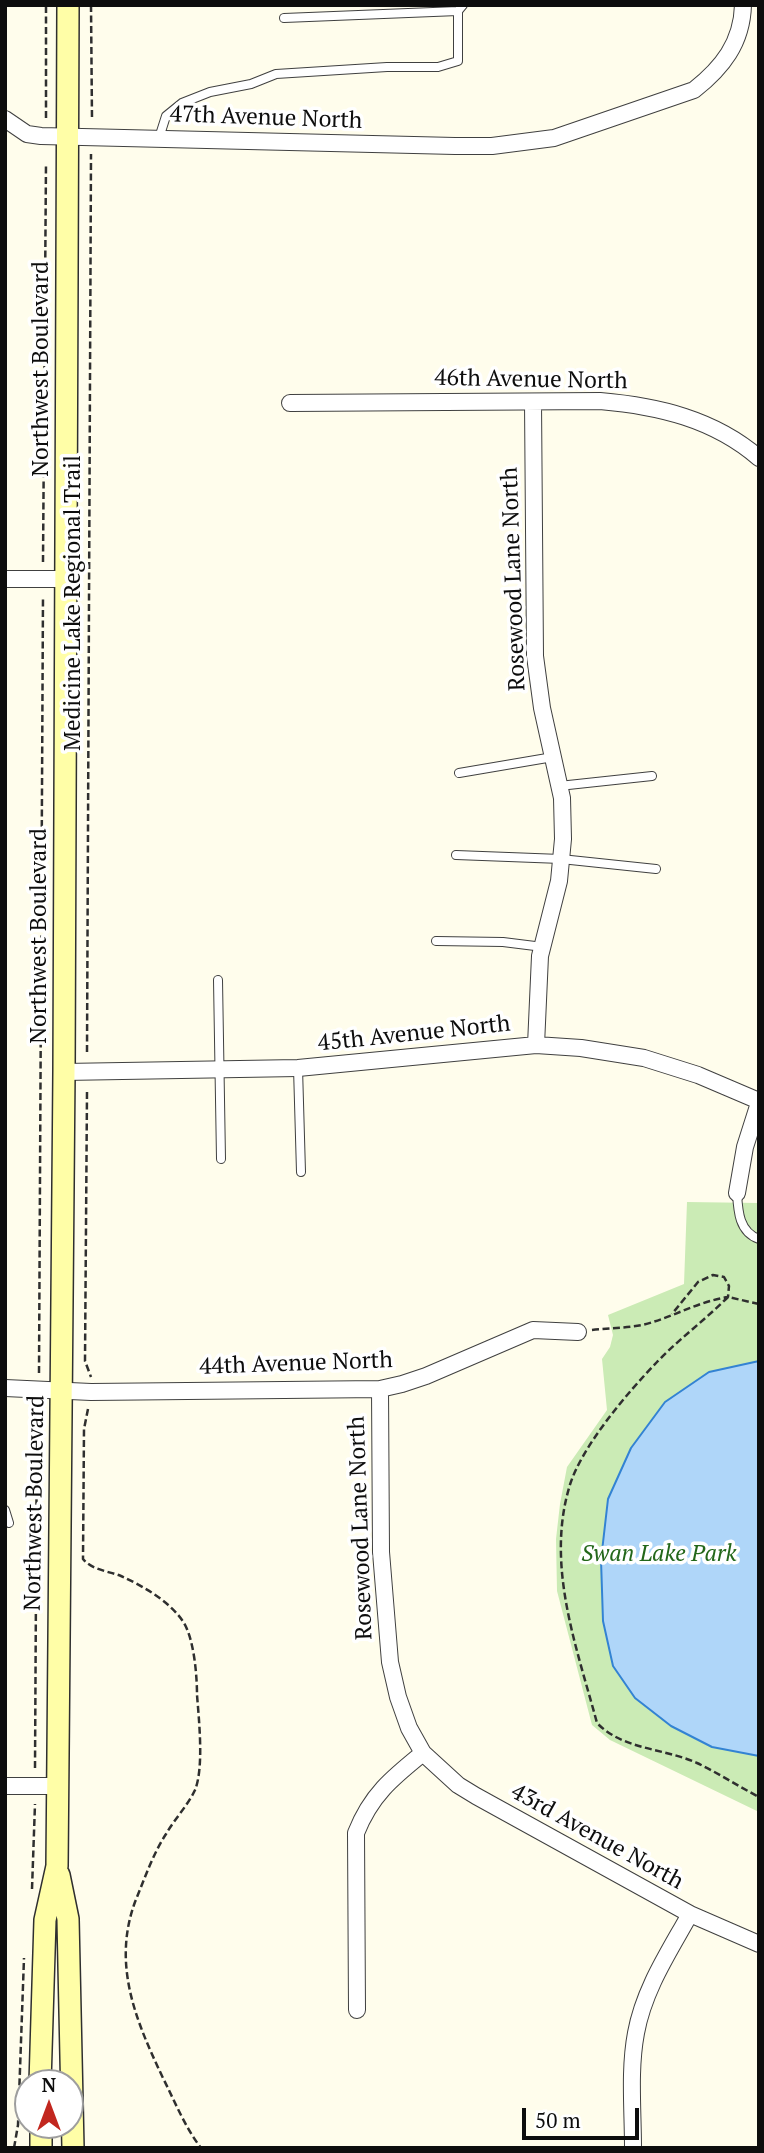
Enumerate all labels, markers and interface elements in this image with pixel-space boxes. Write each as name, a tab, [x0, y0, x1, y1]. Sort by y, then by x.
street label: 47th Avenue North	[169, 101, 363, 135]
street label: Northwest Boulevard	[27, 261, 55, 477]
street label: 46th Avenue North	[434, 365, 628, 395]
street label: Medicine Lake Regional Trail	[59, 455, 87, 751]
street label: Rosewood Lane North	[496, 466, 532, 692]
street label: Northwest Boulevard	[25, 828, 53, 1044]
street label: 45th Avenue North	[316, 1010, 512, 1058]
street label: 44th Avenue North	[199, 1347, 393, 1381]
street label: Northwest Boulevard	[19, 1395, 51, 1611]
street label: Rosewood Lane North	[343, 1415, 379, 1641]
park label: Swan Lake Park	[581, 1540, 737, 1568]
street label: 43rd Avenue North	[506, 1778, 688, 1896]
north arrow	[14, 2069, 84, 2139]
text: N	[42, 2072, 56, 2097]
scale bar	[526, 2094, 643, 2138]
text: 50 m	[535, 2106, 581, 2134]

